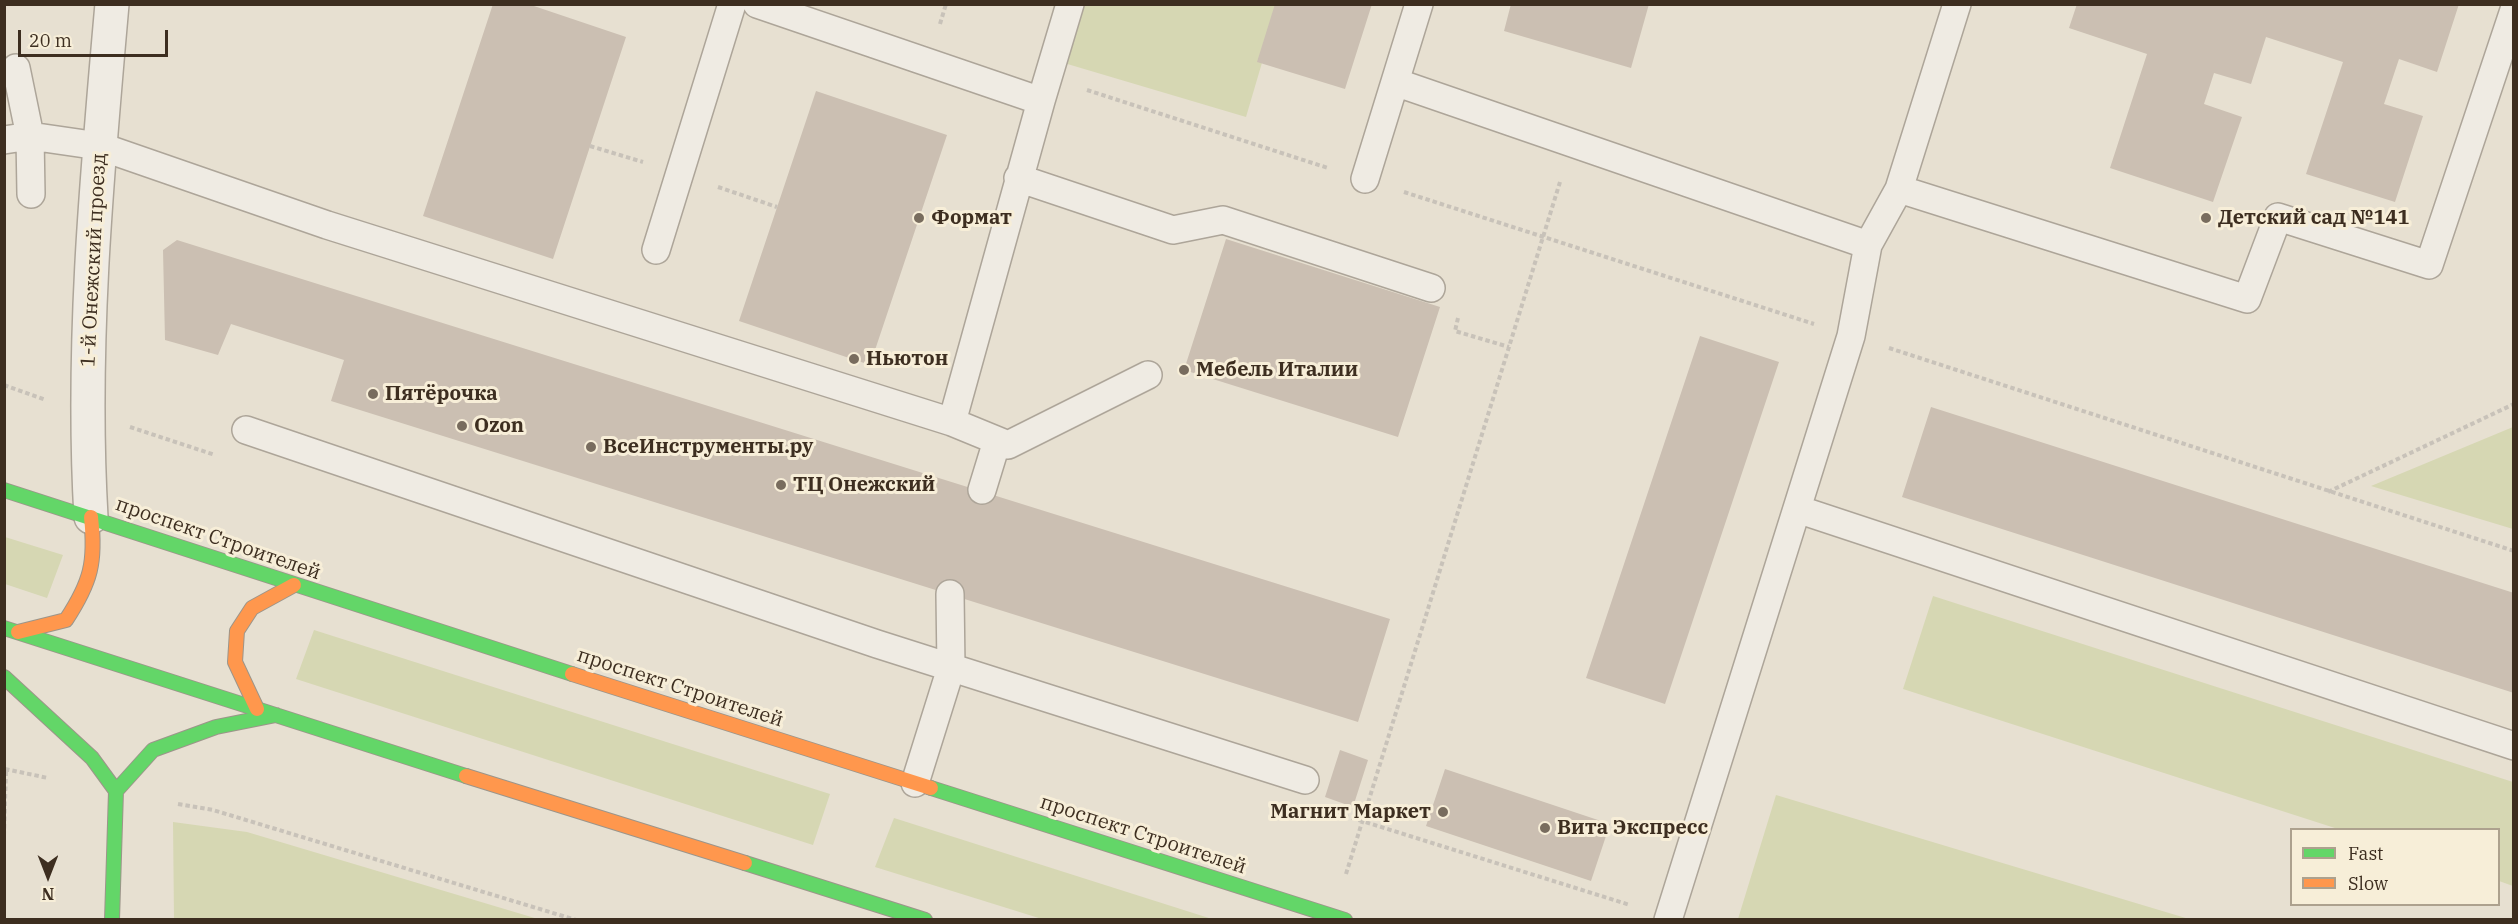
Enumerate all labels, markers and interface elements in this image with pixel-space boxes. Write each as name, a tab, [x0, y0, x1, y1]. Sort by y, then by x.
scale bar	[21, 18, 171, 56]
text: 20 m	[29, 29, 72, 52]
street label: 1-й Онежский проезд	[76, 152, 112, 368]
place label: Формат	[931, 206, 1012, 230]
place label: Детский сад №141	[2218, 206, 2410, 230]
marker: Формат	[912, 211, 926, 225]
marker: Детский сад №141	[2199, 211, 2213, 225]
place label: Ньютон	[866, 347, 948, 371]
marker: Ньютон	[847, 352, 861, 366]
place label: Мебель Италии	[1196, 358, 1358, 382]
marker: Мебель Италии	[1177, 363, 1191, 377]
place label: Пятёрочка	[385, 382, 498, 406]
marker: Пятёрочка	[366, 387, 380, 401]
place label: Ozon	[474, 414, 524, 438]
marker: Ozon	[455, 419, 469, 433]
place label: ВсеИнструменты.ру	[603, 435, 814, 459]
marker: ВсеИнструменты.ру	[584, 440, 598, 454]
place label: ТЦ Онежский	[793, 473, 935, 497]
marker: ТЦ Онежский	[774, 478, 788, 492]
street label: проспект Строителей	[112, 493, 324, 585]
street label: проспект Строителей	[574, 643, 786, 733]
street label: проспект Строителей	[1037, 790, 1249, 880]
place label: Магнит Маркет	[1270, 800, 1431, 824]
marker: Магнит Маркет	[1436, 805, 1450, 819]
place label: Вита Экспресс	[1557, 816, 1708, 840]
marker: Вита Экспресс	[1538, 821, 1552, 835]
legend	[2290, 828, 2500, 906]
text: Fast	[2348, 842, 2383, 865]
north arrow	[18, 846, 78, 906]
text: Slow	[2348, 872, 2388, 895]
text: N	[42, 884, 54, 904]

